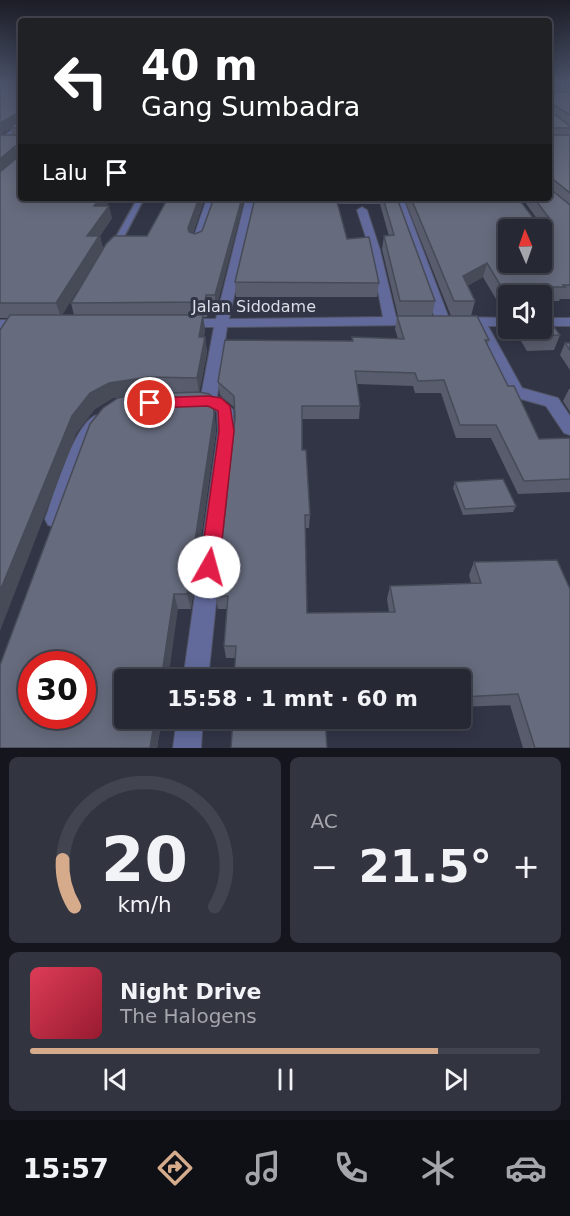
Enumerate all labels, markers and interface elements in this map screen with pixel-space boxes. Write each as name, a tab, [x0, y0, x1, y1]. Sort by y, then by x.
text: 40 m	[141, 41, 258, 90]
icon: left	[42, 42, 120, 120]
text: Gang Sumbadra	[141, 91, 360, 122]
icon: arrive	[100, 156, 133, 189]
text: Lalu	[42, 160, 88, 185]
north arrow	[498, 219, 552, 273]
map controls	[498, 219, 552, 339]
button: sound	[498, 285, 552, 339]
street label: Jalan Sidodame	[191, 297, 316, 316]
pin	[124, 377, 175, 428]
icon: arrive	[133, 386, 166, 419]
position arrow	[177, 535, 241, 599]
speed limit sign: 30	[18, 651, 96, 729]
text: 15:58 · 1 mnt · 60 m	[167, 686, 418, 711]
text: AC	[311, 809, 338, 833]
text: 20	[101, 823, 188, 896]
text: 21.5°	[358, 840, 492, 893]
text: −	[311, 847, 338, 886]
text: +	[512, 847, 540, 886]
text: km/h	[118, 892, 172, 917]
text: Night Drive	[120, 979, 261, 1004]
text: The Halogens	[120, 1004, 257, 1028]
icon: previous	[99, 1063, 132, 1096]
icon: pause	[269, 1063, 302, 1096]
icon: next	[439, 1063, 472, 1096]
icon: directions	[154, 1147, 196, 1189]
icon: music	[242, 1147, 284, 1189]
icon: phone	[330, 1147, 372, 1189]
icon: climate	[417, 1147, 459, 1189]
icon: car	[505, 1147, 547, 1189]
text: 15:57	[23, 1153, 109, 1184]

